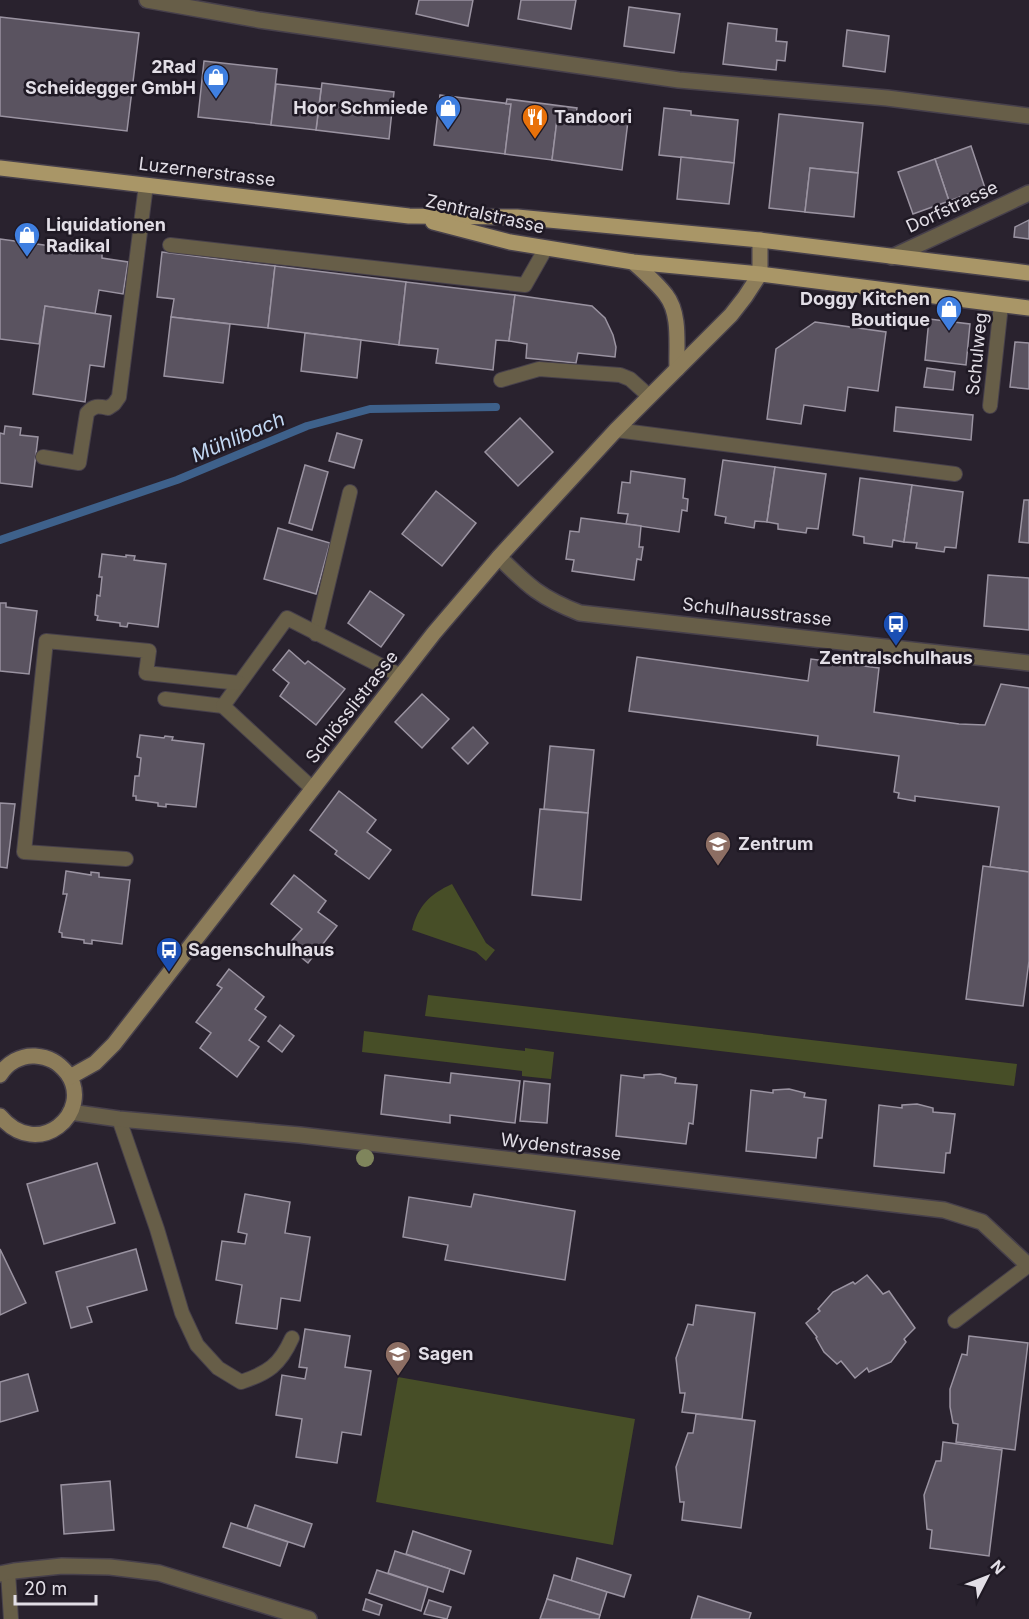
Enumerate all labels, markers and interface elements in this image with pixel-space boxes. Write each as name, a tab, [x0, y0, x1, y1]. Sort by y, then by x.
place label: 2Rad Scheidegger GmbH	[25, 56, 196, 98]
shop icon: 2Rad Scheidegger GmbH	[201, 62, 231, 100]
shop icon: Hoor Schmiede	[433, 93, 463, 131]
place label: Hoor Schmiede	[293, 97, 428, 118]
restaurant icon: Tandoori	[520, 102, 550, 140]
place label: Tandoori	[554, 106, 632, 127]
street label: Luzernerstrasse	[137, 153, 277, 190]
street label: Dorfstrasse	[903, 176, 1001, 237]
street label: Zentralstrasse	[424, 190, 547, 237]
place label: Liquidationen Radikal	[46, 214, 166, 256]
shop icon: Liquidationen Radikal	[12, 220, 42, 258]
place label: Doggy Kitchen Boutique	[800, 288, 930, 330]
shop icon: Doggy Kitchen Boutique	[934, 294, 964, 332]
street label: Schulweg	[962, 311, 991, 397]
water label: Mühlibach	[188, 407, 288, 467]
street label: Schulhausstrasse	[681, 593, 833, 630]
bus stop icon: Zentralschulhaus	[881, 609, 911, 647]
street label: Schlösslistrasse	[301, 646, 402, 767]
place label: Zentralschulhaus	[819, 647, 973, 668]
school or university icon: Zentrum	[703, 829, 733, 867]
place label: Zentrum	[738, 833, 813, 854]
bus stop icon: Sagenschulhaus	[154, 935, 184, 973]
place label: Sagenschulhaus	[188, 939, 334, 960]
street label: Wydenstrasse	[500, 1129, 623, 1164]
school or university icon: Sagen	[383, 1339, 413, 1377]
place label: Sagen	[418, 1343, 474, 1364]
north arrow	[957, 1547, 1017, 1607]
text: N	[987, 1556, 1010, 1578]
scale bar	[15, 1568, 96, 1606]
text: 20 m	[24, 1578, 67, 1599]

